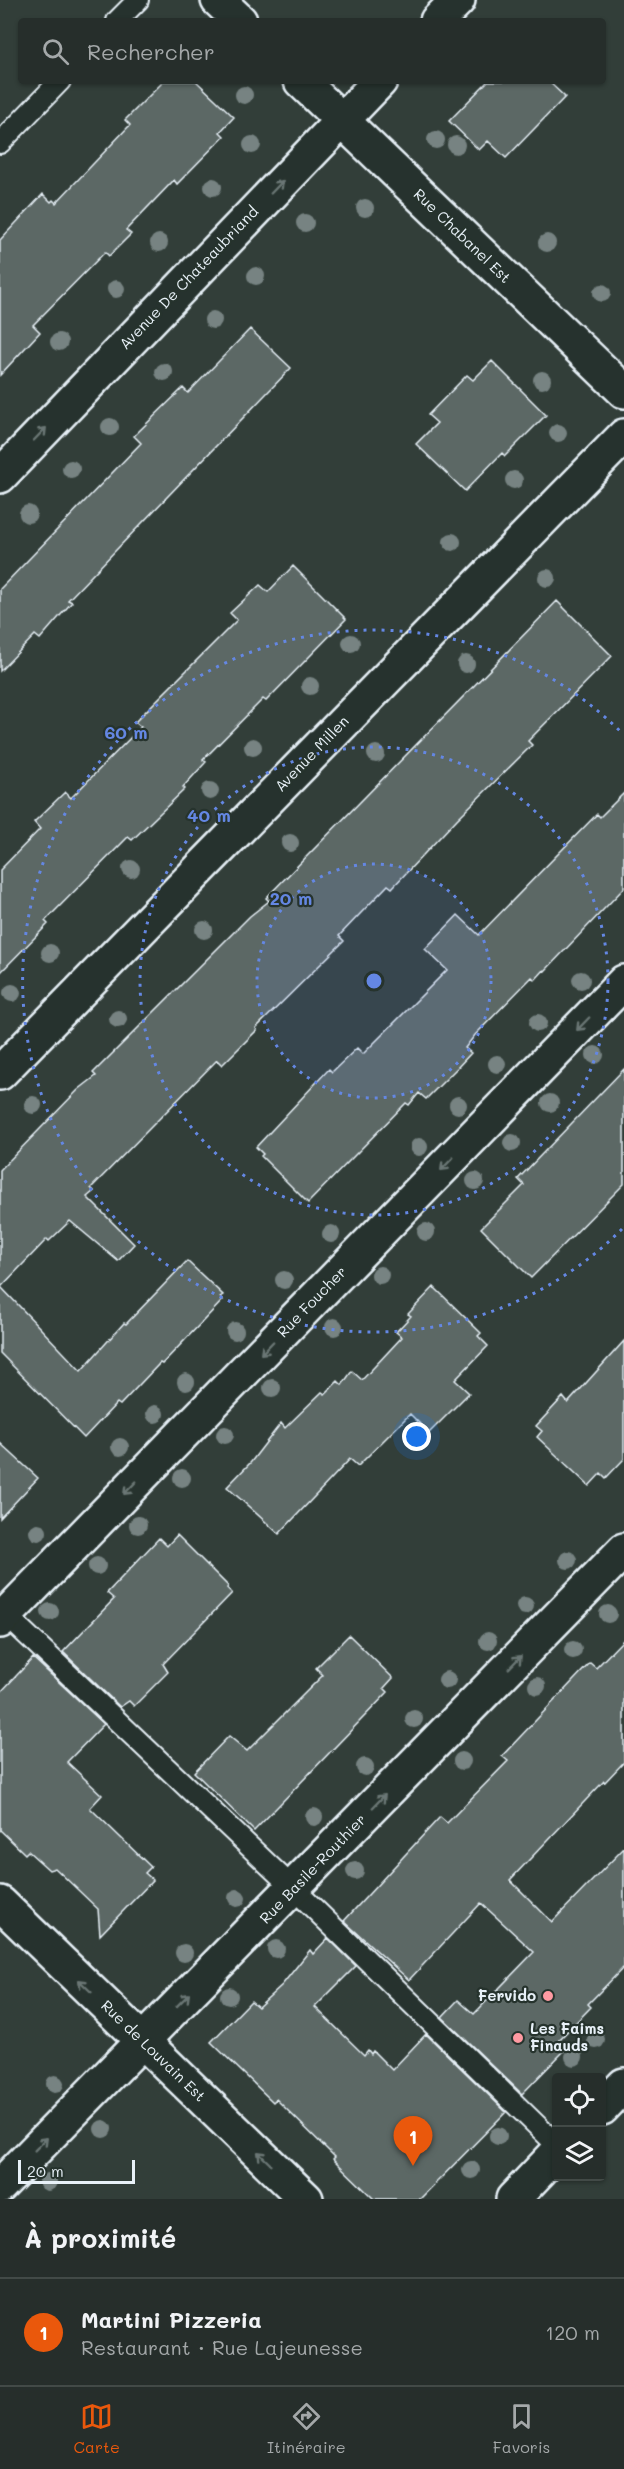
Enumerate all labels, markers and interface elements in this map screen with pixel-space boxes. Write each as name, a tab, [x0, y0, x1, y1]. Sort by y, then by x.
search box	[18, 18, 606, 84]
icon: search	[39, 35, 72, 68]
text: Rechercher	[87, 37, 215, 66]
one-way arrow	[269, 179, 284, 194]
street label: Rue Chabanel Est	[410, 184, 516, 287]
street label: Avenue De Chateaubriand	[114, 201, 262, 353]
one-way arrow	[33, 427, 47, 442]
street label: Avenue Millen	[270, 711, 353, 796]
text: 60 m	[104, 720, 148, 744]
text: 40 m	[187, 803, 231, 827]
text: 20 m	[270, 886, 312, 910]
centre of rings	[364, 971, 384, 991]
one-way arrow	[576, 1017, 590, 1032]
one-way arrow	[440, 1156, 454, 1171]
street label: Rue Foucher	[272, 1261, 350, 1341]
one-way arrow	[259, 1341, 274, 1356]
your location	[402, 1422, 431, 1451]
one-way arrow	[123, 1480, 138, 1495]
one-way arrow	[508, 1654, 523, 1669]
one-way arrow	[372, 1794, 386, 1809]
street label: Rue Basile-Routhier	[255, 1809, 370, 1927]
one-way arrow	[78, 1979, 93, 1994]
place label: Fervido	[478, 1985, 536, 2005]
marker: Fervido	[541, 1989, 555, 2003]
one-way arrow	[176, 1992, 191, 2007]
street label: Rue de Louvain Est	[97, 1995, 210, 2105]
place label: Les Faims Finauds	[530, 2018, 604, 2055]
marker: Les Faims Finauds	[511, 2031, 525, 2045]
map controls	[552, 2073, 606, 2181]
button: locate	[552, 2073, 606, 2127]
pin: 1	[394, 2116, 432, 2166]
button: layers	[552, 2127, 606, 2181]
one-way arrow	[34, 2137, 48, 2152]
one-way arrow	[257, 2151, 272, 2166]
scale bar	[18, 2157, 135, 2184]
text: 20 m	[27, 2160, 64, 2181]
text: À proximité	[24, 2221, 176, 2255]
text: Martini Pizzeria	[81, 2305, 262, 2334]
text: 1	[39, 2319, 48, 2345]
text: 120 m	[545, 2319, 600, 2345]
text: Restaurant · Rue Lajeunesse	[81, 2334, 363, 2360]
tab: Carte	[74, 2400, 120, 2457]
tab: Itinéraire	[267, 2400, 346, 2457]
tab: Favoris	[493, 2400, 550, 2457]

